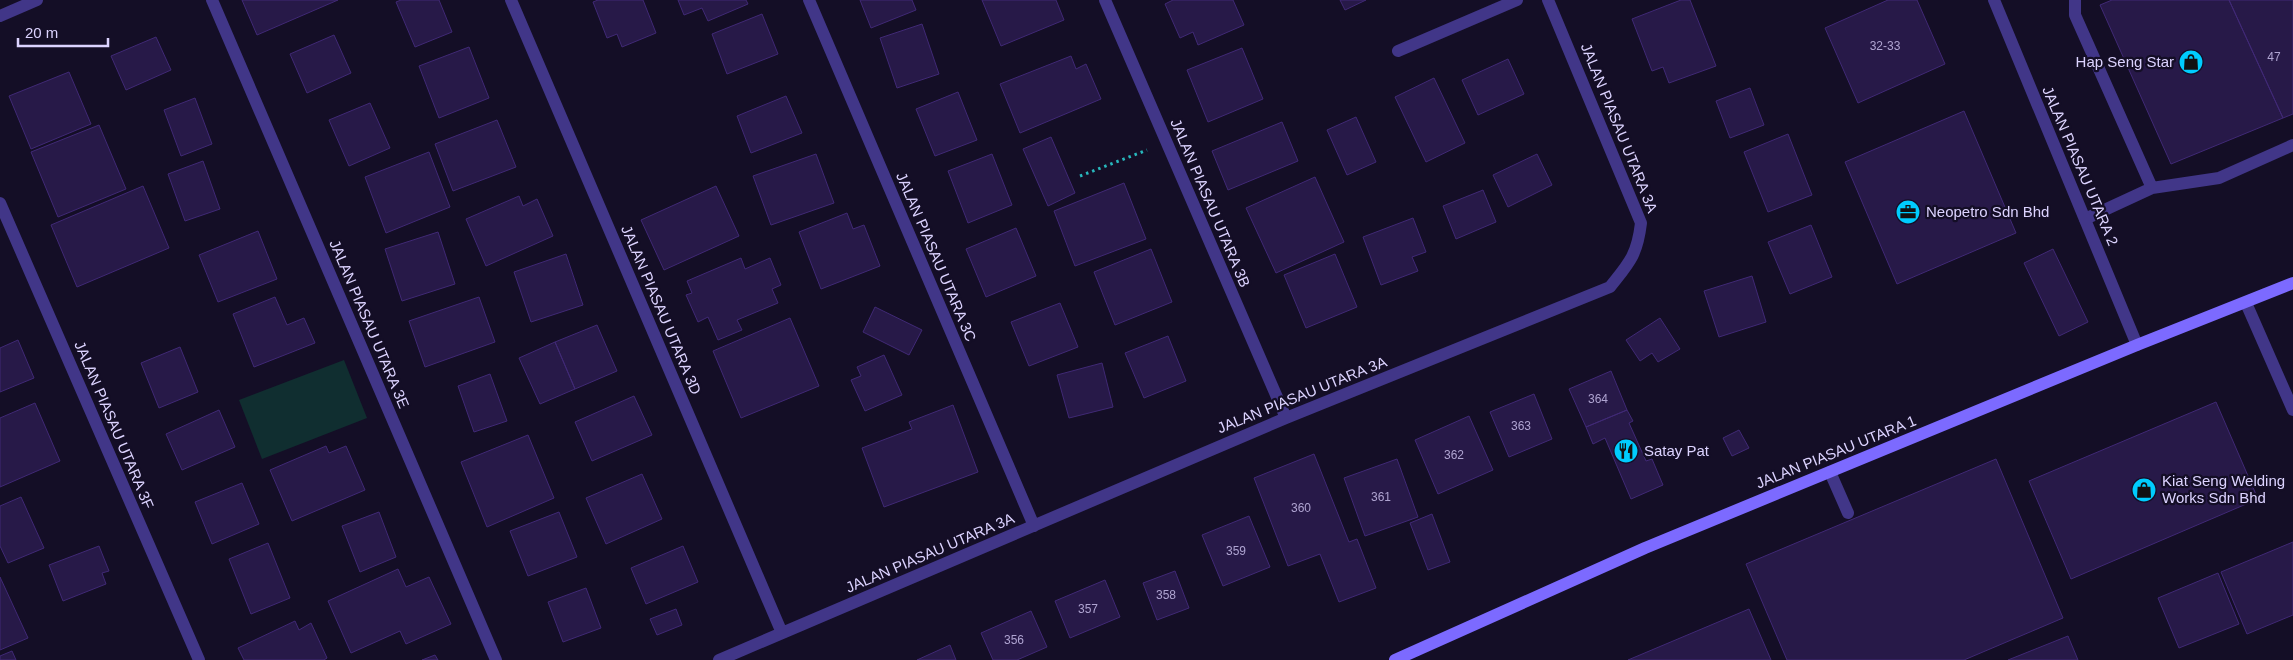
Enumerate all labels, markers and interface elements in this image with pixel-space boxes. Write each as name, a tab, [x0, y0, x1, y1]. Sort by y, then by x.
scale bar	[18, 15, 108, 47]
text: 20 m	[25, 24, 58, 41]
house number: 32-33	[1870, 39, 1901, 53]
street label: JALAN PIASAU UTARA 3A	[1578, 41, 1661, 215]
shop icon: Hap Seng Star	[2178, 49, 2204, 75]
house number: 47	[2267, 50, 2281, 64]
place label: Hap Seng Star	[2076, 53, 2174, 70]
street label: JALAN PIASAU UTARA 2	[2039, 84, 2122, 248]
street label: JALAN PIASAU UTARA 3B	[1167, 116, 1254, 290]
street label: JALAN PIASAU UTARA 3C	[893, 170, 980, 344]
office icon: Neopetro Sdn Bhd	[1895, 199, 1921, 225]
place label: Neopetro Sdn Bhd	[1926, 203, 2049, 220]
street label: JALAN PIASAU UTARA 3D	[618, 223, 705, 397]
street label: JALAN PIASAU UTARA 3E	[326, 237, 413, 411]
street label: JALAN PIASAU UTARA 3F	[71, 338, 158, 511]
street label: JALAN PIASAU UTARA 3A	[1215, 353, 1389, 436]
house number: 364	[1588, 392, 1608, 406]
street label: JALAN PIASAU UTARA 1	[1753, 412, 1918, 492]
house number: 363	[1511, 419, 1531, 433]
restaurant icon: Satay Pat	[1613, 438, 1639, 464]
place label: Satay Pat	[1644, 442, 1710, 459]
house number: 362	[1444, 448, 1464, 462]
place label: Kiat Seng Welding Works Sdn Bhd	[2162, 472, 2285, 506]
shop icon: Kiat Seng Welding Works Sdn Bhd	[2131, 477, 2157, 503]
house number: 361	[1371, 490, 1391, 504]
house number: 360	[1291, 501, 1311, 515]
street label: JALAN PIASAU UTARA 3A	[843, 509, 1017, 596]
house number: 359	[1226, 544, 1246, 558]
house number: 358	[1156, 588, 1176, 602]
house number: 357	[1078, 602, 1098, 616]
house number: 356	[1004, 633, 1024, 647]

